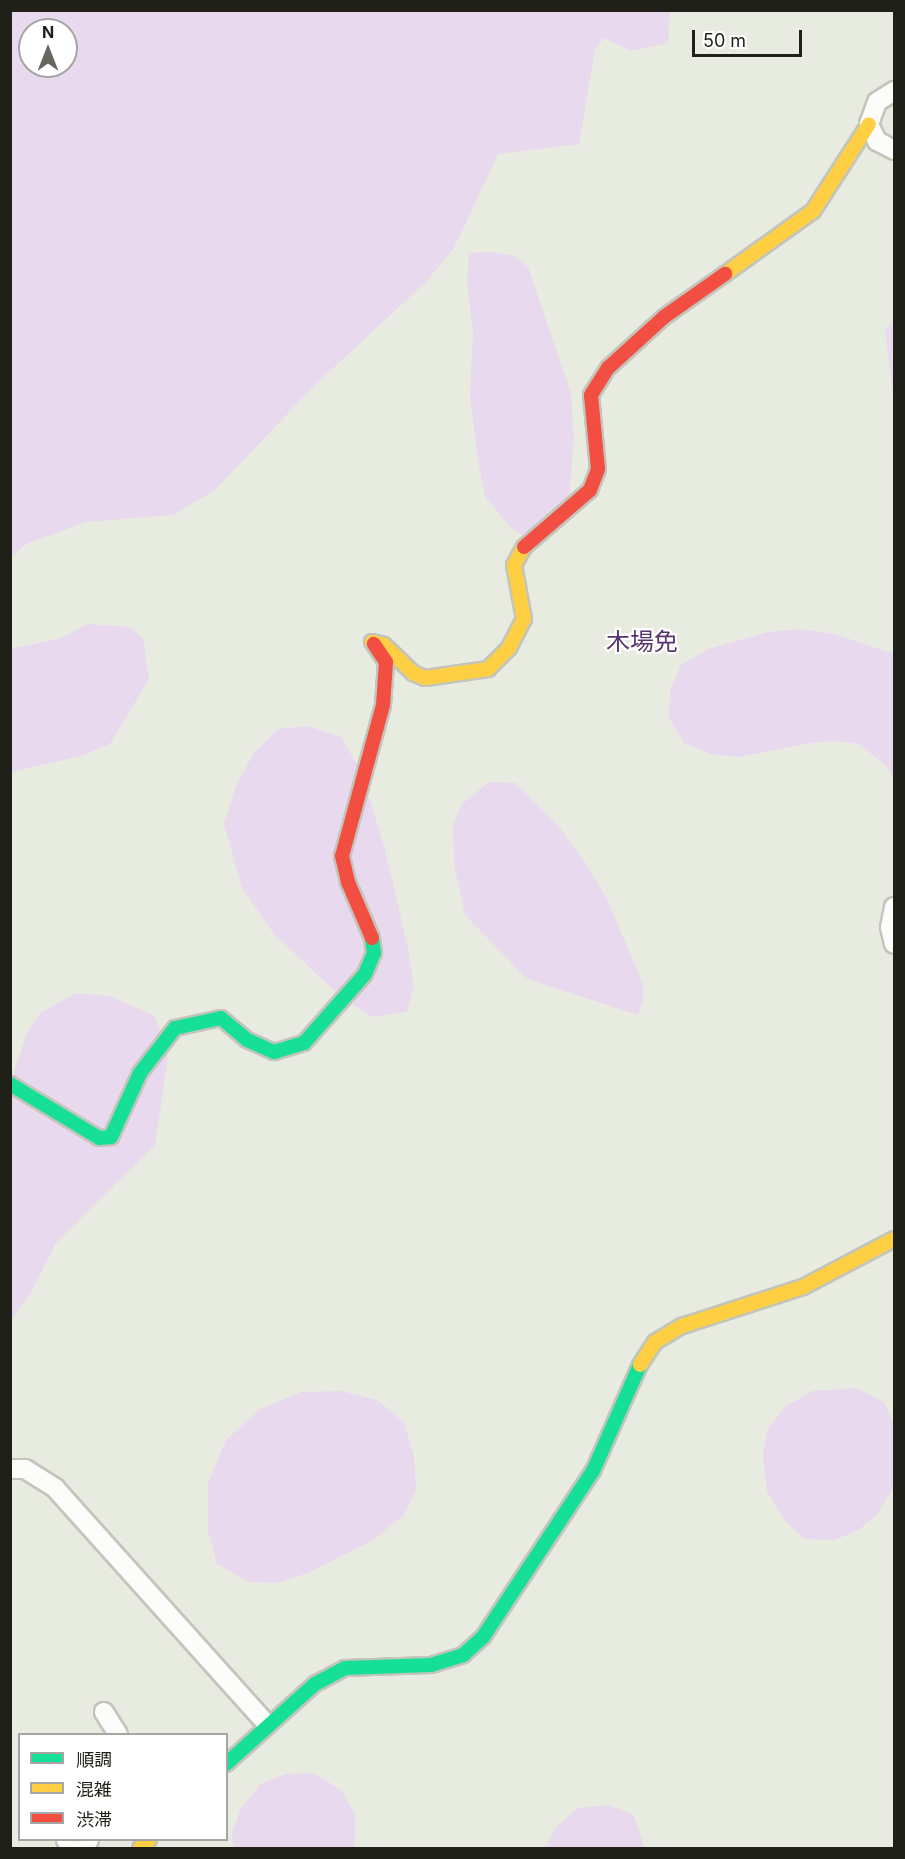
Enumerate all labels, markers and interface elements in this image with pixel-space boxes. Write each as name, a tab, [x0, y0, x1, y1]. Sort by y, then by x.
north arrow	[18, 18, 78, 78]
scale bar	[695, 18, 804, 56]
text: N	[42, 22, 54, 42]
text: 50 m	[703, 30, 746, 51]
district label: 木場免	[606, 628, 678, 656]
legend	[18, 1733, 228, 1841]
text: 順調	[76, 1749, 112, 1770]
text: 混雑	[76, 1779, 112, 1800]
text: 渋滞	[76, 1809, 112, 1830]

